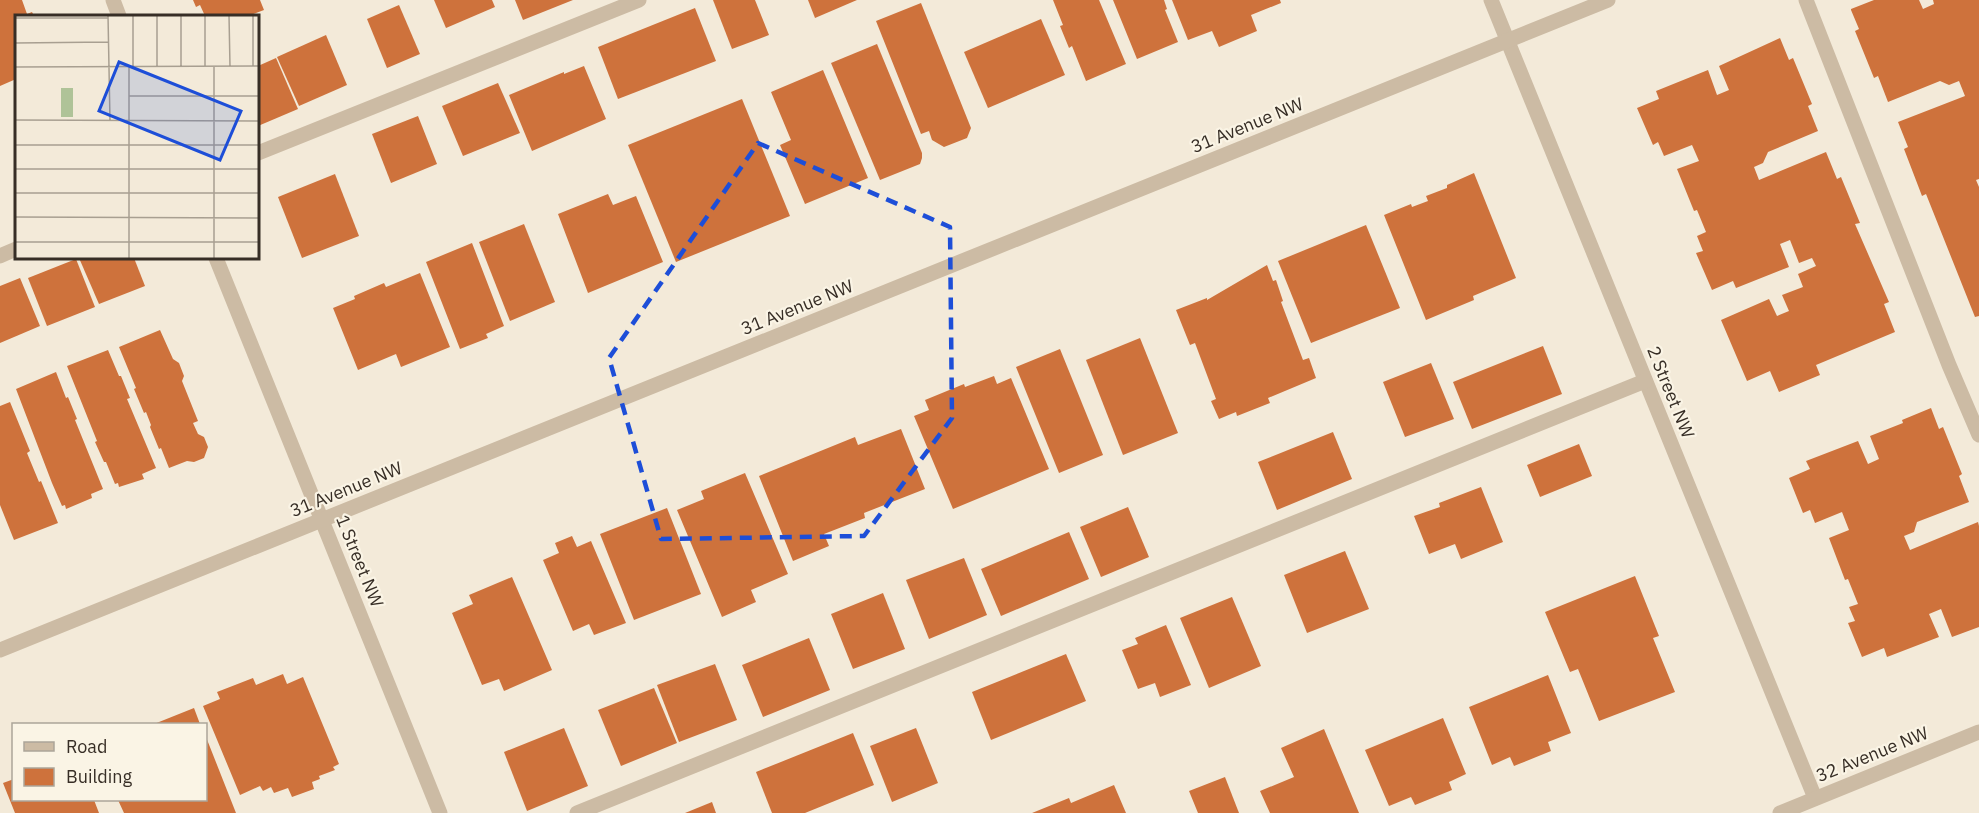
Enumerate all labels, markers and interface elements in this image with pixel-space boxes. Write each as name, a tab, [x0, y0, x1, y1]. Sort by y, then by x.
inset map	[15, 15, 260, 260]
street label: 31 Avenue NW	[1188, 92, 1306, 158]
street label: 31 Avenue NW	[738, 274, 856, 340]
street label: 2 Street NW	[1642, 343, 1700, 441]
street label: 31 Avenue NW	[287, 456, 405, 522]
street label: 1 Street NW	[331, 512, 389, 610]
street label: 32 Avenue NW	[1813, 721, 1931, 787]
legend	[12, 723, 207, 801]
text: Road	[66, 735, 107, 758]
text: Building	[66, 765, 133, 788]

